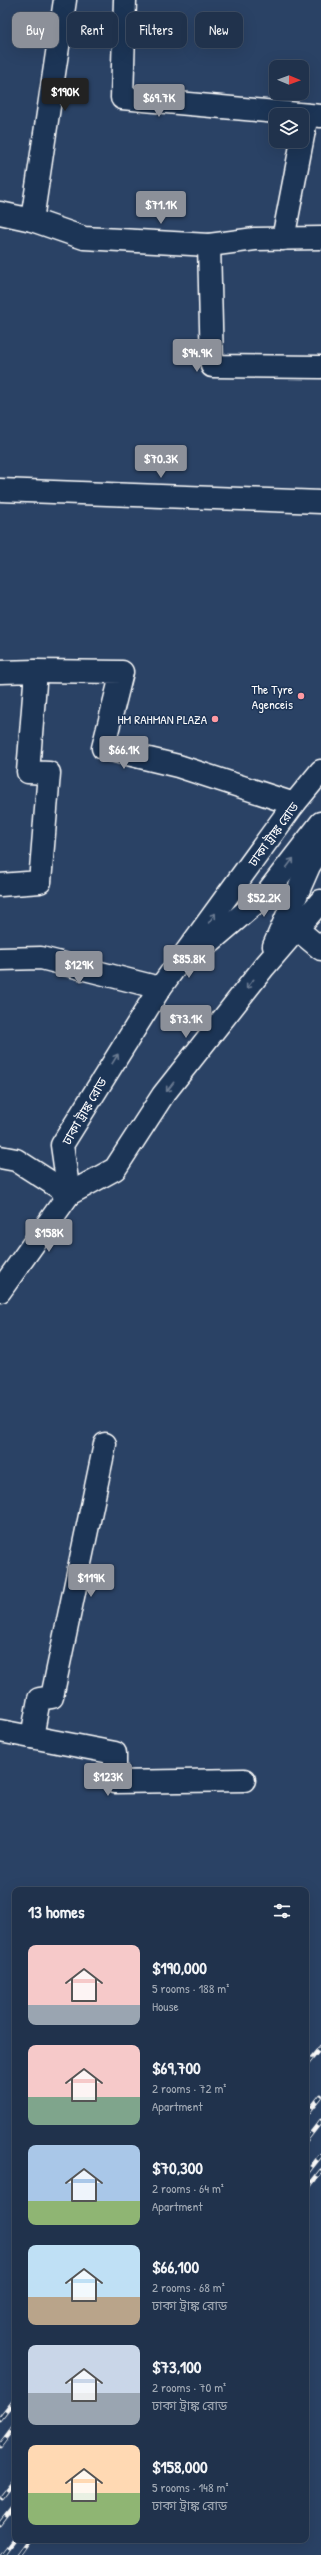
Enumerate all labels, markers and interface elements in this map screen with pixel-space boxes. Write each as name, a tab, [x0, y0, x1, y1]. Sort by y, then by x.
chip: Buy	[12, 12, 59, 48]
chip: Rent	[67, 12, 118, 48]
chip: Filters	[126, 12, 187, 48]
chip: New	[195, 12, 243, 48]
north arrow	[269, 60, 309, 100]
map controls	[269, 60, 309, 148]
pin: $190K	[37, 78, 93, 112]
text: $190K	[51, 82, 79, 100]
pin: $69.7K	[126, 84, 192, 118]
text: $69.7K	[143, 88, 175, 106]
button: layers	[269, 108, 309, 148]
pin: $71.1K	[128, 191, 194, 225]
text: $71.1K	[145, 195, 177, 213]
pin: $94.9K	[164, 339, 230, 373]
text: $94.9K	[182, 343, 212, 361]
pin: $70.3K	[128, 445, 194, 479]
text: $70.3K	[144, 449, 178, 467]
place label: The Tyre Agenceis	[252, 680, 293, 713]
marker: The Tyre Agenceis	[296, 691, 306, 701]
place label: HM RAHMAN PLAZA	[118, 710, 208, 728]
marker: HM RAHMAN PLAZA	[210, 714, 220, 724]
pin: $66.1K	[91, 736, 157, 770]
text: $66.1K	[108, 740, 140, 758]
street label: ঢাকা ট্রাঙ্ক রোড	[243, 798, 303, 871]
one-way arrow	[285, 857, 294, 868]
pin: $52.2K	[231, 884, 297, 918]
text: $52.2K	[247, 888, 281, 906]
one-way arrow	[208, 912, 216, 923]
pin: $85.8K	[156, 945, 222, 979]
text: $85.8K	[173, 949, 205, 967]
pin: $129K	[51, 951, 107, 985]
text: $129K	[65, 955, 93, 973]
one-way arrow	[246, 979, 255, 990]
pin: $73.1K	[153, 1005, 219, 1039]
text: $73.1K	[169, 1009, 203, 1027]
one-way arrow	[111, 1054, 119, 1065]
street label: ঢাকা ট্রাঙ্ক রোড	[57, 1073, 111, 1149]
one-way arrow	[166, 1081, 174, 1092]
pin: $158K	[21, 1219, 77, 1253]
text: $158K	[34, 1223, 64, 1241]
pin: $119K	[63, 1564, 119, 1598]
text: $119K	[77, 1568, 105, 1586]
pin: $123K	[80, 1763, 136, 1797]
text: $123K	[93, 1767, 123, 1785]
text: 13 homes	[28, 1900, 85, 1923]
icon: filters	[271, 1900, 293, 1922]
text: $190,000	[152, 1956, 207, 1979]
icon: home	[60, 1961, 108, 2009]
text: 5 rooms · 188 m²	[152, 1979, 229, 1997]
text: House	[152, 1997, 179, 2015]
text: $69,700	[152, 2056, 201, 2079]
icon: home	[60, 2061, 108, 2109]
text: 2 rooms · 72 m²	[152, 2079, 226, 2097]
text: Apartment	[152, 2097, 203, 2115]
text: $70,300	[152, 2156, 203, 2179]
icon: home	[60, 2161, 108, 2209]
text: 2 rooms · 64 m²	[152, 2179, 224, 2197]
text: Apartment	[152, 2197, 203, 2215]
text: $66,100	[152, 2255, 199, 2278]
icon: home	[60, 2261, 108, 2309]
text: 2 rooms · 68 m²	[152, 2278, 225, 2296]
text: ঢাকা ট্রাঙ্ক রোড	[152, 2296, 227, 2314]
text: $73,100	[152, 2355, 202, 2378]
icon: home	[60, 2361, 108, 2409]
text: 2 rooms · 70 m²	[152, 2378, 226, 2396]
text: ঢাকা ট্রাঙ্ক রোড	[152, 2396, 227, 2414]
text: $158,000	[152, 2455, 208, 2478]
icon: home	[60, 2461, 108, 2509]
text: 5 rooms · 148 m²	[152, 2478, 228, 2496]
text: ঢাকা ট্রাঙ্ক রোড	[152, 2496, 227, 2514]

